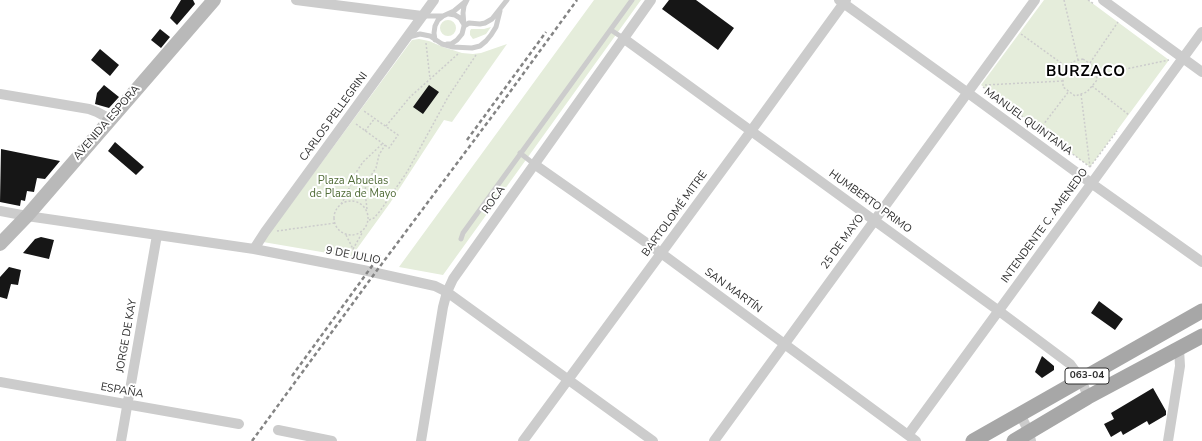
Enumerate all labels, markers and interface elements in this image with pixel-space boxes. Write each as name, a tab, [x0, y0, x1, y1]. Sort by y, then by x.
district label: BURZACO	[1046, 63, 1126, 81]
street label: CARLOS PELLEGRINI	[297, 70, 371, 164]
street label: AVENIDA ESPORA	[71, 83, 143, 163]
street label: MANUEL QUINTANA	[981, 85, 1075, 159]
street label: INTENDENTE C. AMENEDO	[999, 166, 1091, 286]
street label: HUMBERTO PRIMO	[826, 168, 914, 236]
street label: BARTOLOMÉ MITRE	[640, 169, 710, 259]
park label: Plaza Abuelas de Plaza de Mayo	[310, 174, 396, 200]
street label: ROCA	[480, 184, 508, 216]
street label: 25 DE MAYO	[819, 212, 867, 272]
street label: 9 DE JULIO	[324, 244, 382, 268]
street label: SAN MARTÍN	[702, 266, 764, 316]
street label: JORGE DE KAY	[114, 298, 140, 374]
road number: 063-04	[1065, 368, 1109, 384]
street label: ESPAÑA	[99, 381, 145, 401]

